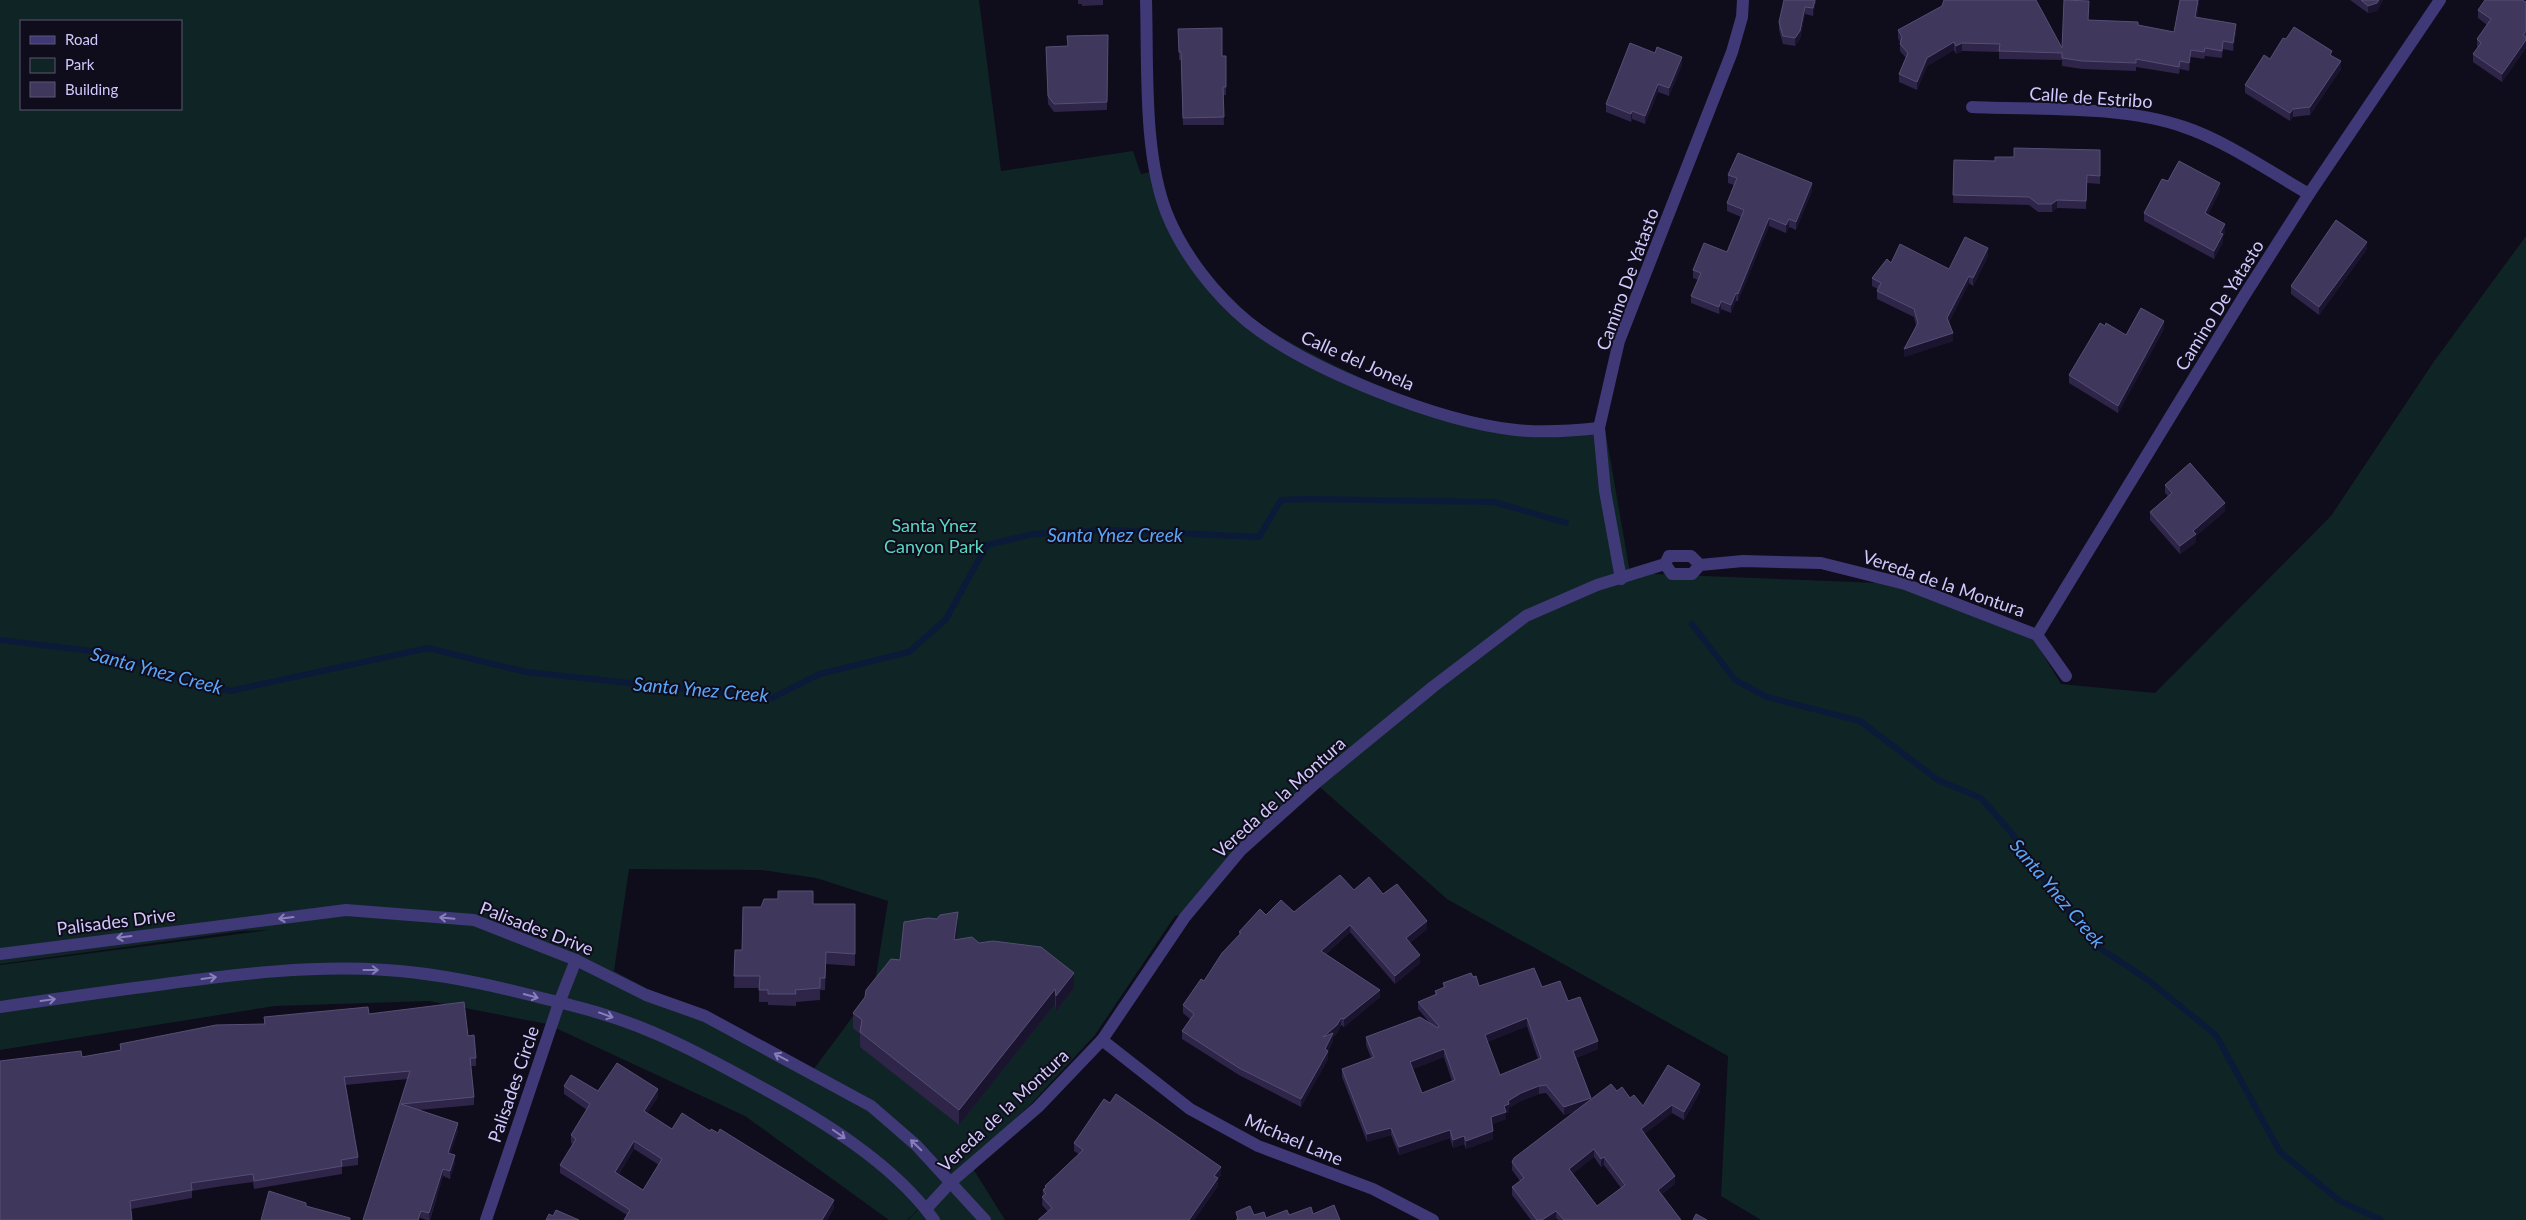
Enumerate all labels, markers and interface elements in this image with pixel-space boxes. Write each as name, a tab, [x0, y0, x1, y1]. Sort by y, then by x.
legend	[20, 20, 182, 110]
text: Road	[65, 30, 98, 48]
text: Park	[65, 55, 95, 73]
text: Building	[65, 80, 118, 98]
street label: Calle de Estribo	[2029, 82, 2153, 112]
street label: Camino De Yatasto	[1591, 205, 1663, 353]
street label: Camino De Yatasto	[2170, 236, 2268, 374]
street label: Calle del Jonela	[1298, 325, 1418, 395]
park label: Santa Ynez Canyon Park	[884, 514, 985, 557]
water label: Santa Ynez Creek	[1047, 523, 1184, 546]
street label: Vereda de la Montura	[1860, 545, 2028, 621]
water label: Santa Ynez Creek	[89, 641, 226, 699]
water label: Santa Ynez Creek	[632, 672, 771, 706]
street label: Vereda de la Montura	[1208, 732, 1350, 862]
water label: Santa Ynez Creek	[2006, 834, 2111, 953]
street label: Palisades Drive	[477, 896, 597, 960]
street label: Palisades Drive	[55, 903, 177, 939]
one-way arrow	[278, 913, 294, 923]
one-way arrow	[440, 913, 456, 922]
one-way arrow	[117, 932, 133, 942]
one-way arrow	[363, 965, 379, 975]
one-way arrow	[201, 973, 217, 983]
one-way arrow	[523, 992, 539, 1001]
one-way arrow	[40, 995, 56, 1005]
one-way arrow	[598, 1011, 613, 1020]
street label: Palisades Circle	[483, 1023, 543, 1145]
street label: Vereda de la Montura	[933, 1044, 1073, 1176]
one-way arrow	[774, 1052, 789, 1061]
street label: Michael Lane	[1242, 1108, 1346, 1170]
one-way arrow	[831, 1129, 845, 1139]
one-way arrow	[910, 1139, 923, 1151]

